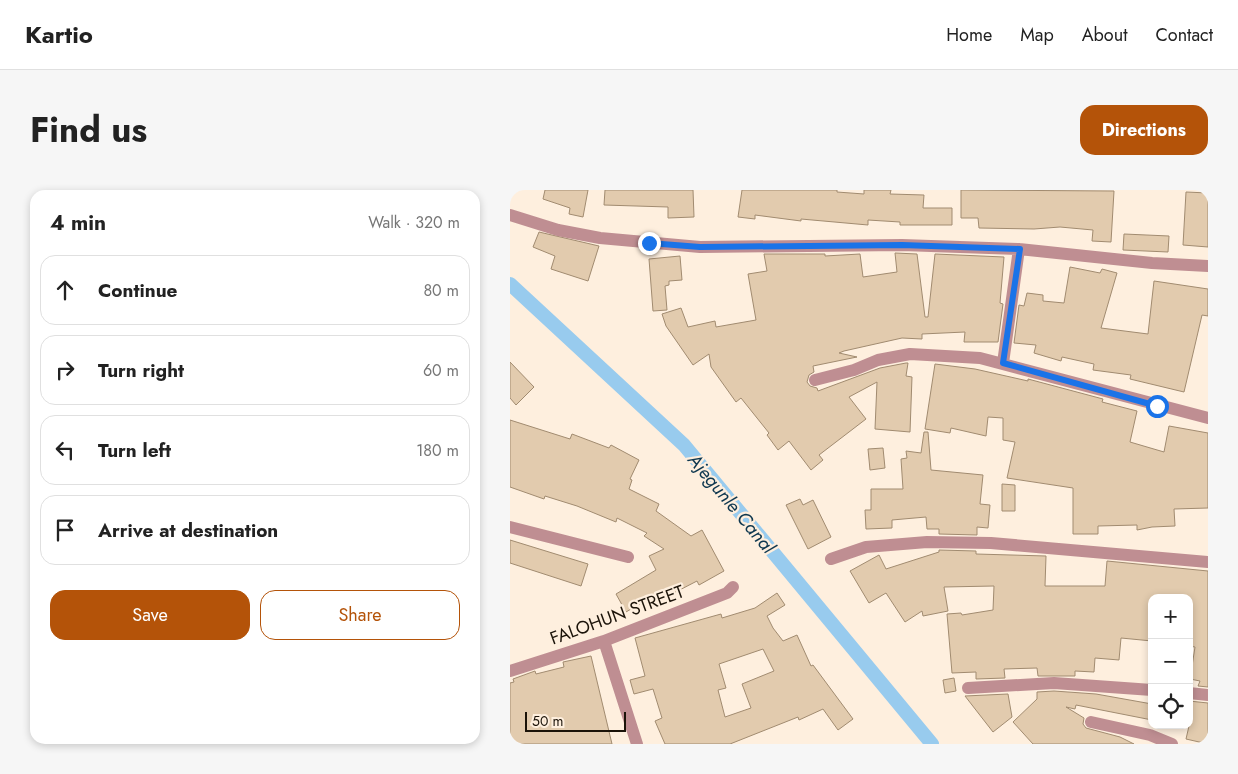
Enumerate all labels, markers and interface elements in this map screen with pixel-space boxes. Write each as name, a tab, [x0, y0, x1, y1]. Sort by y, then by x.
text: Kartio	[25, 17, 93, 52]
text: Home	[946, 22, 992, 48]
text: Map	[1020, 22, 1054, 48]
text: About	[1082, 22, 1127, 48]
text: Contact	[1155, 22, 1213, 48]
text: Find us	[30, 105, 147, 155]
button: Directions	[1080, 105, 1208, 155]
text: 4 min	[50, 208, 106, 238]
text: Walk · 320 m	[368, 211, 460, 234]
route end	[638, 232, 661, 255]
icon: ahead	[51, 276, 79, 304]
text: Continue	[98, 277, 177, 304]
text: 80 m	[423, 279, 459, 302]
icon: right	[51, 356, 79, 384]
text: Turn right	[98, 357, 184, 384]
text: 60 m	[423, 359, 459, 382]
route start	[1146, 395, 1169, 418]
icon: left	[51, 436, 79, 464]
text: Turn left	[98, 437, 171, 464]
text: 180 m	[416, 439, 459, 462]
water label: Ajegunle Canal	[681, 447, 782, 560]
icon: arrive	[51, 516, 79, 544]
text: Arrive at destination	[98, 517, 278, 544]
street label: FALOHUN STREET	[546, 578, 688, 651]
button: Save	[50, 590, 250, 640]
button: Share	[260, 590, 460, 640]
map controls	[1148, 594, 1193, 729]
button: +	[1148, 594, 1193, 639]
button: −	[1148, 639, 1193, 684]
button: locate	[1148, 684, 1193, 729]
scale bar	[525, 709, 626, 732]
text: 50 m	[532, 711, 563, 731]

